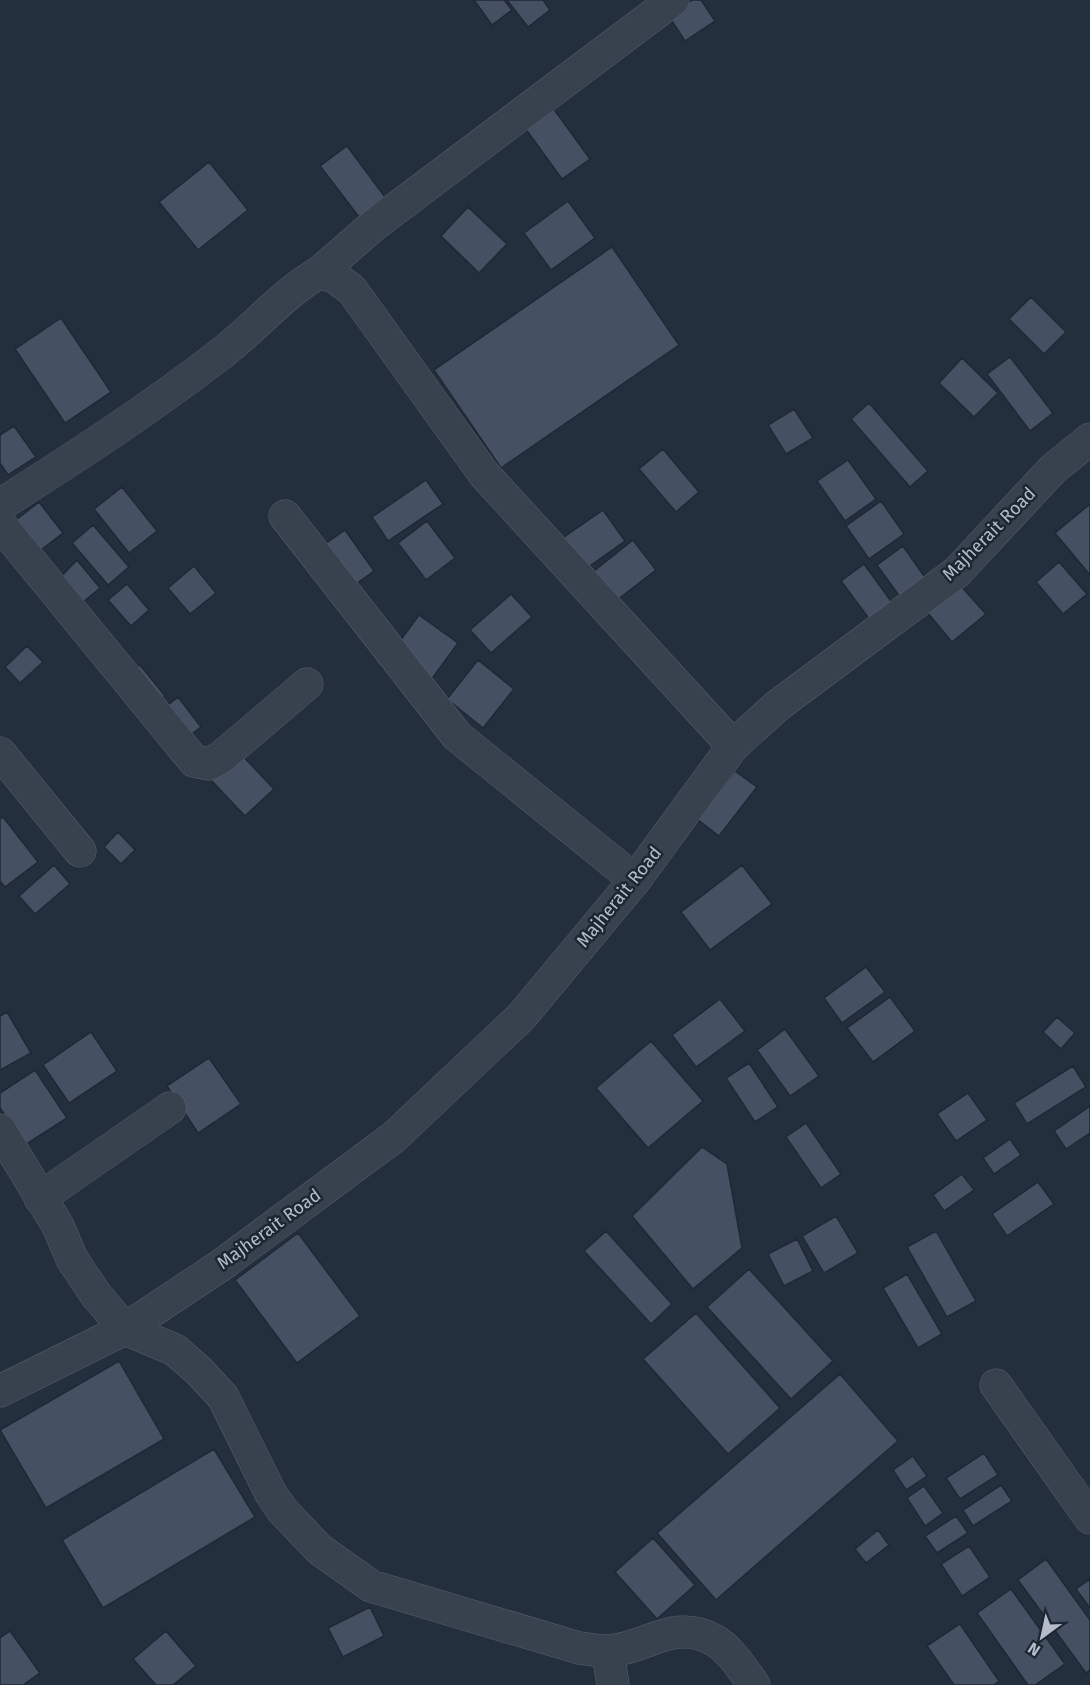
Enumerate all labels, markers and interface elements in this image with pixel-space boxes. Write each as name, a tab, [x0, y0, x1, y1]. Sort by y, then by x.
street label: Majherait Road	[938, 483, 1040, 585]
street label: Majherait Road	[572, 842, 666, 952]
street label: Majherait Road	[213, 1184, 325, 1274]
north arrow	[1012, 1607, 1072, 1667]
text: N	[1024, 1638, 1044, 1660]

